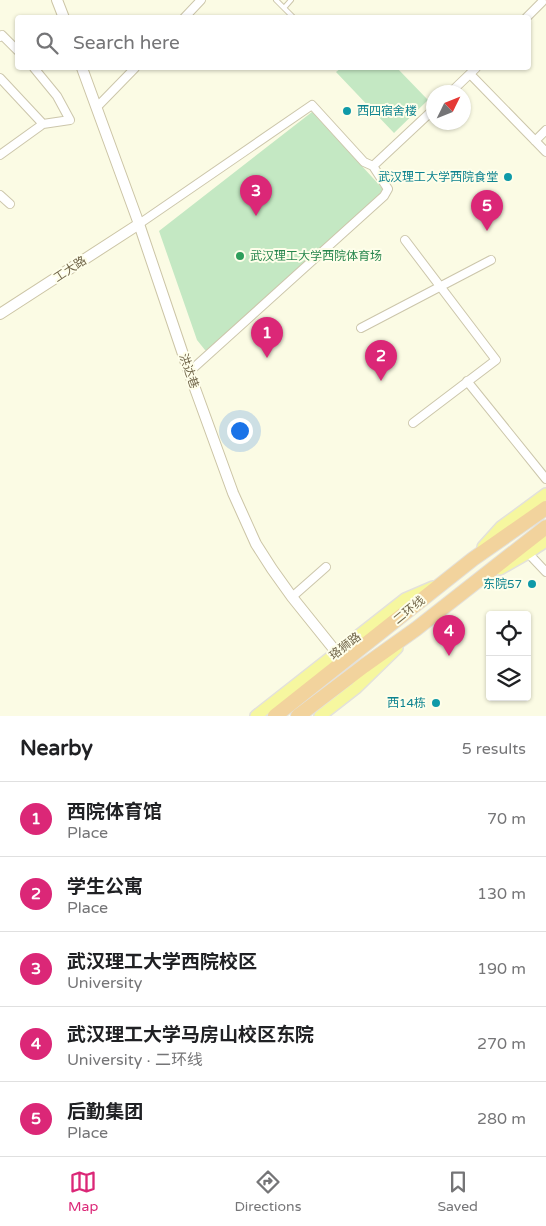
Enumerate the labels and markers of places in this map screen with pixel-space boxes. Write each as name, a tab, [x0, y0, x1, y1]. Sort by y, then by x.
place label: 西四宿舍楼	[357, 104, 417, 118]
marker: 西四宿舍楼	[341, 105, 353, 117]
place label: 武汉理工大学西院食堂	[378, 170, 498, 184]
marker: 武汉理工大学西院食堂	[502, 171, 514, 183]
pin: 3	[240, 175, 272, 216]
pin: 5	[471, 190, 503, 231]
place label: 武汉理工大学西院体育场	[250, 249, 382, 263]
marker: 武汉理工大学西院体育场	[234, 250, 246, 262]
pin: 1	[251, 317, 283, 358]
pin: 2	[365, 340, 397, 381]
place label: 东院57	[483, 577, 522, 591]
marker: 东院57	[526, 578, 538, 590]
pin: 4	[433, 615, 465, 656]
place label: 西14栋	[387, 696, 426, 710]
marker: 西14栋	[430, 697, 442, 709]

